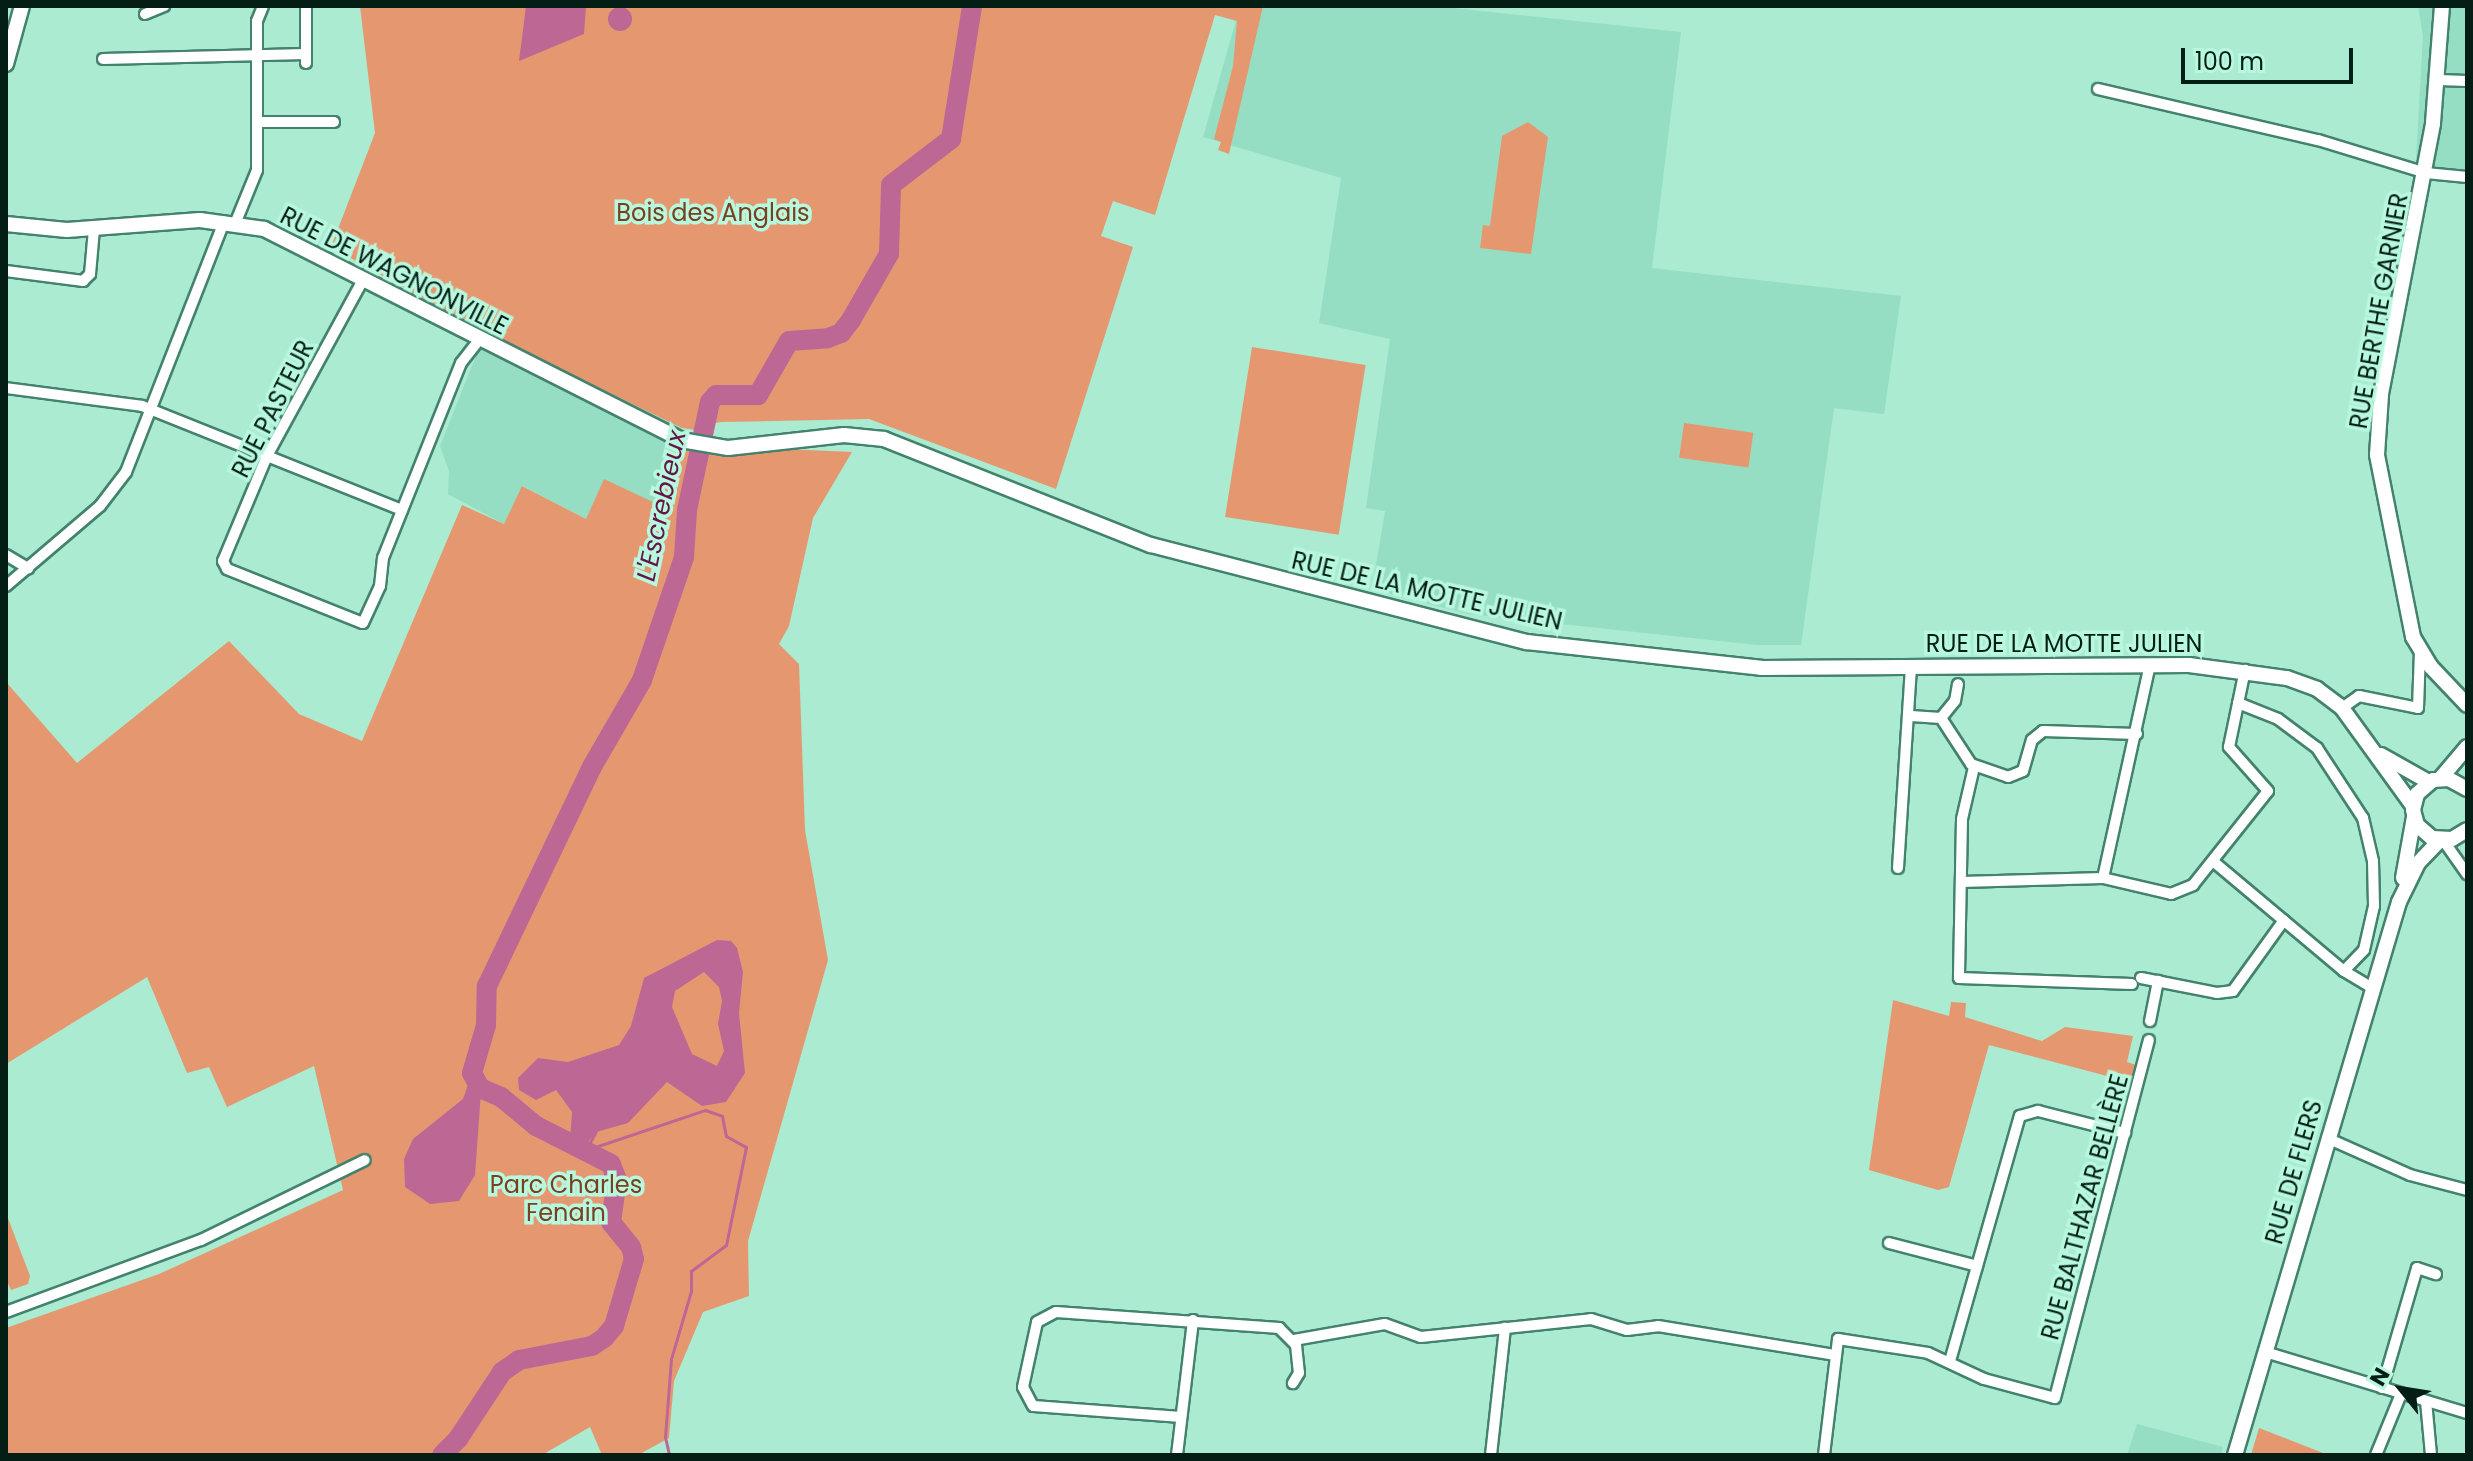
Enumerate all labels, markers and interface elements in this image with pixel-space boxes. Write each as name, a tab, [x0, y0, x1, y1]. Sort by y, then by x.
scale bar	[2185, 32, 2357, 82]
text: 100 m	[2195, 45, 2264, 78]
street label: RUE BERTHE GARNIER	[2344, 191, 2414, 431]
park label: Bois des Anglais	[616, 199, 810, 227]
street label: RUE DE WAGNONVILLE	[276, 201, 512, 341]
street label: RUE PASTEUR	[226, 336, 320, 482]
water label: L'Escrebieux	[631, 428, 693, 584]
street label: RUE DE LA MOTTE JULIEN	[1289, 546, 1565, 636]
street label: RUE DE LA MOTTE JULIEN	[1926, 630, 2202, 658]
street label: RUE BALTHAZAR BELLÈRE	[2036, 1071, 2134, 1343]
street label: RUE DE FLERS	[2260, 1097, 2328, 1247]
park label: Parc Charles Fenain	[490, 1171, 642, 1227]
north arrow	[2361, 1349, 2441, 1429]
text: N	[2362, 1362, 2397, 1392]

